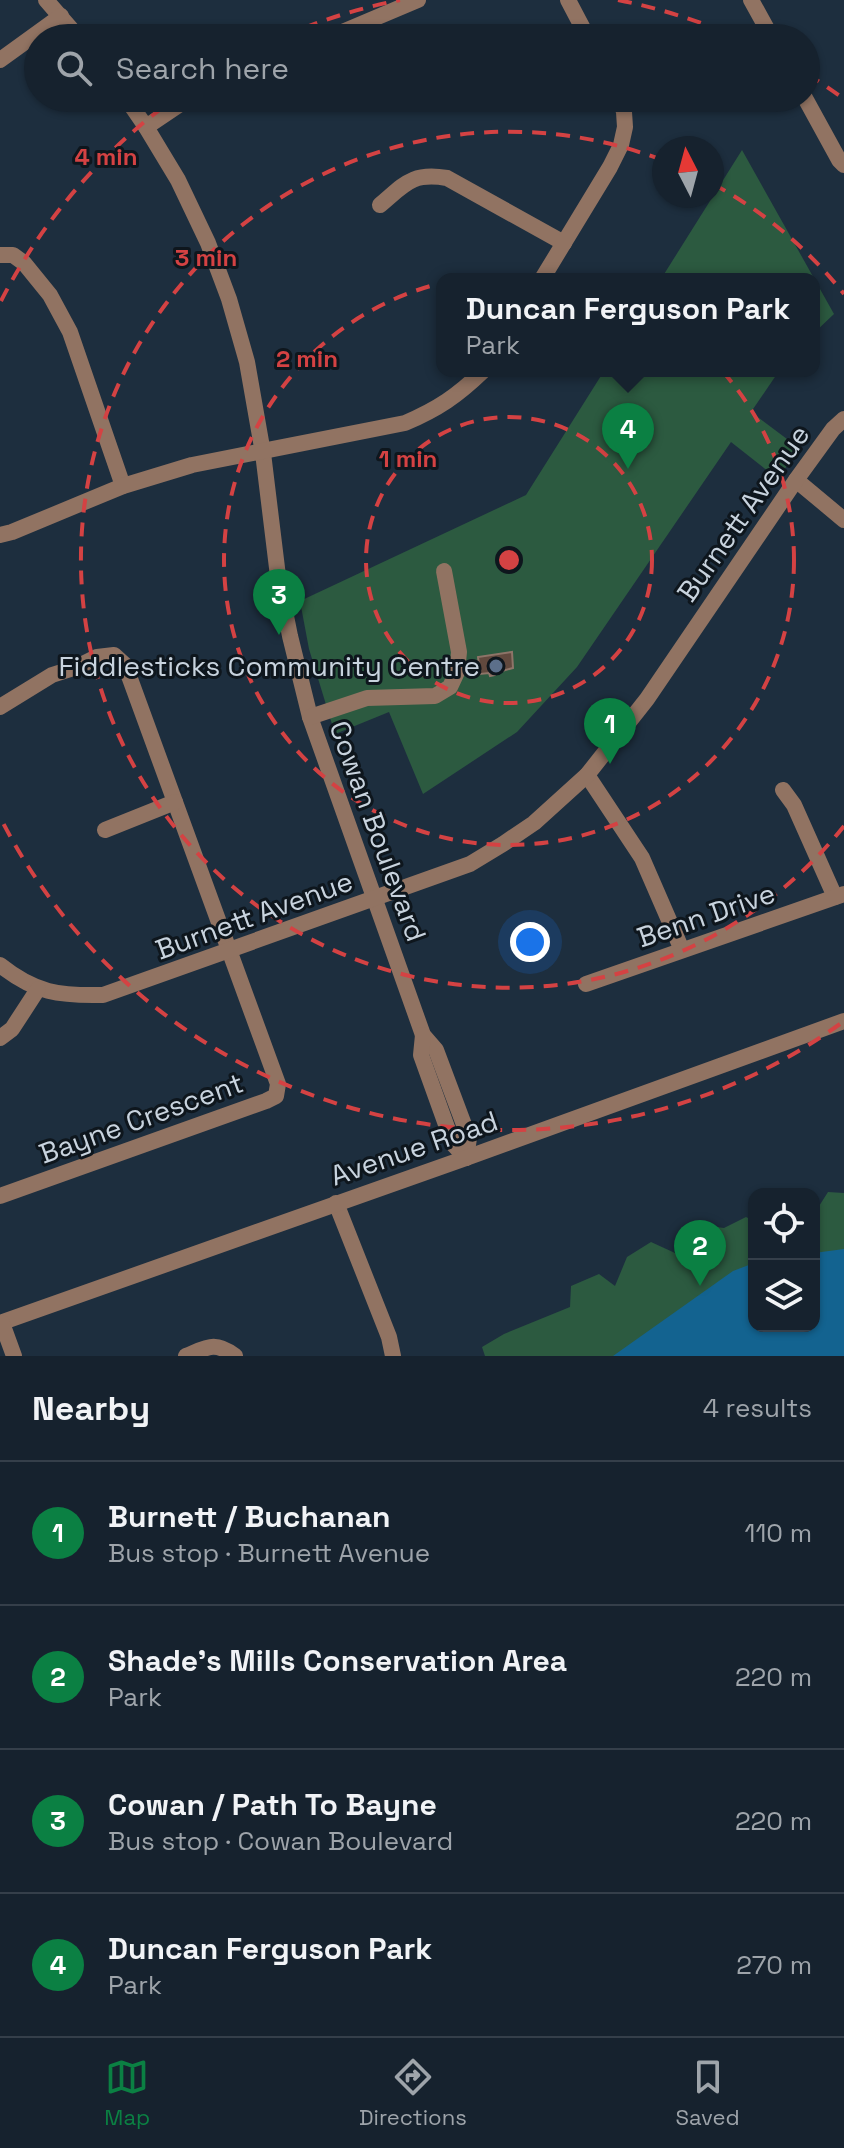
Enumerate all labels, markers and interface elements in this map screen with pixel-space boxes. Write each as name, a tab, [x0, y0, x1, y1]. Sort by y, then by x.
search box	[24, 24, 820, 112]
icon: search	[52, 46, 96, 90]
text: Search here	[116, 49, 289, 88]
north arrow	[652, 136, 724, 208]
text: 4 min	[74, 141, 138, 172]
text: 3 min	[175, 242, 237, 273]
popup	[436, 273, 820, 377]
text: Duncan Ferguson Park	[466, 289, 790, 328]
text: Park	[466, 328, 520, 362]
text: 2 min	[276, 343, 338, 374]
pin: 4	[602, 403, 654, 469]
street label: Burnett Avenue	[669, 418, 817, 608]
text: 1 min	[379, 443, 437, 474]
centre of rings	[495, 546, 523, 574]
pin: 3	[253, 569, 305, 635]
place label: Fiddlesticks Community Centre	[59, 648, 480, 684]
marker: Fiddlesticks Community Centre	[487, 657, 505, 675]
pin: 1	[584, 698, 636, 764]
street label: Cowan Boulevard	[321, 716, 435, 946]
street label: Burnett Avenue	[150, 863, 358, 967]
street label: Benn Drive	[632, 875, 780, 955]
your location	[510, 922, 550, 962]
street label: Bayne Crescent	[34, 1064, 248, 1172]
street label: Avenue Road	[325, 1103, 503, 1193]
map controls	[748, 1188, 820, 1332]
button: locate	[748, 1188, 820, 1260]
pin: 2	[674, 1220, 726, 1286]
button: layers	[748, 1260, 820, 1332]
text: Nearby	[32, 1387, 150, 1430]
text: 4 results	[703, 1391, 812, 1425]
text: Burnett / Buchanan	[108, 1497, 391, 1536]
text: 1	[52, 1516, 64, 1550]
text: 110 m	[745, 1516, 812, 1550]
text: Bus stop · Burnett Avenue	[108, 1536, 430, 1570]
text: Shade’s Mills Conservation Area	[108, 1641, 567, 1680]
text: 2	[50, 1660, 66, 1694]
text: 220 m	[735, 1660, 812, 1694]
text: Park	[108, 1680, 162, 1714]
text: Cowan / Path To Bayne	[108, 1785, 437, 1824]
text: 3	[50, 1804, 66, 1838]
text: 220 m	[735, 1804, 812, 1838]
text: Bus stop · Cowan Boulevard	[108, 1824, 453, 1858]
text: Duncan Ferguson Park	[108, 1929, 432, 1968]
text: 4	[50, 1948, 66, 1982]
text: 270 m	[736, 1948, 812, 1982]
text: Park	[108, 1968, 162, 2002]
tab: Map	[104, 2055, 150, 2131]
tab: Directions	[359, 2055, 467, 2131]
tab: Saved	[675, 2055, 740, 2131]

